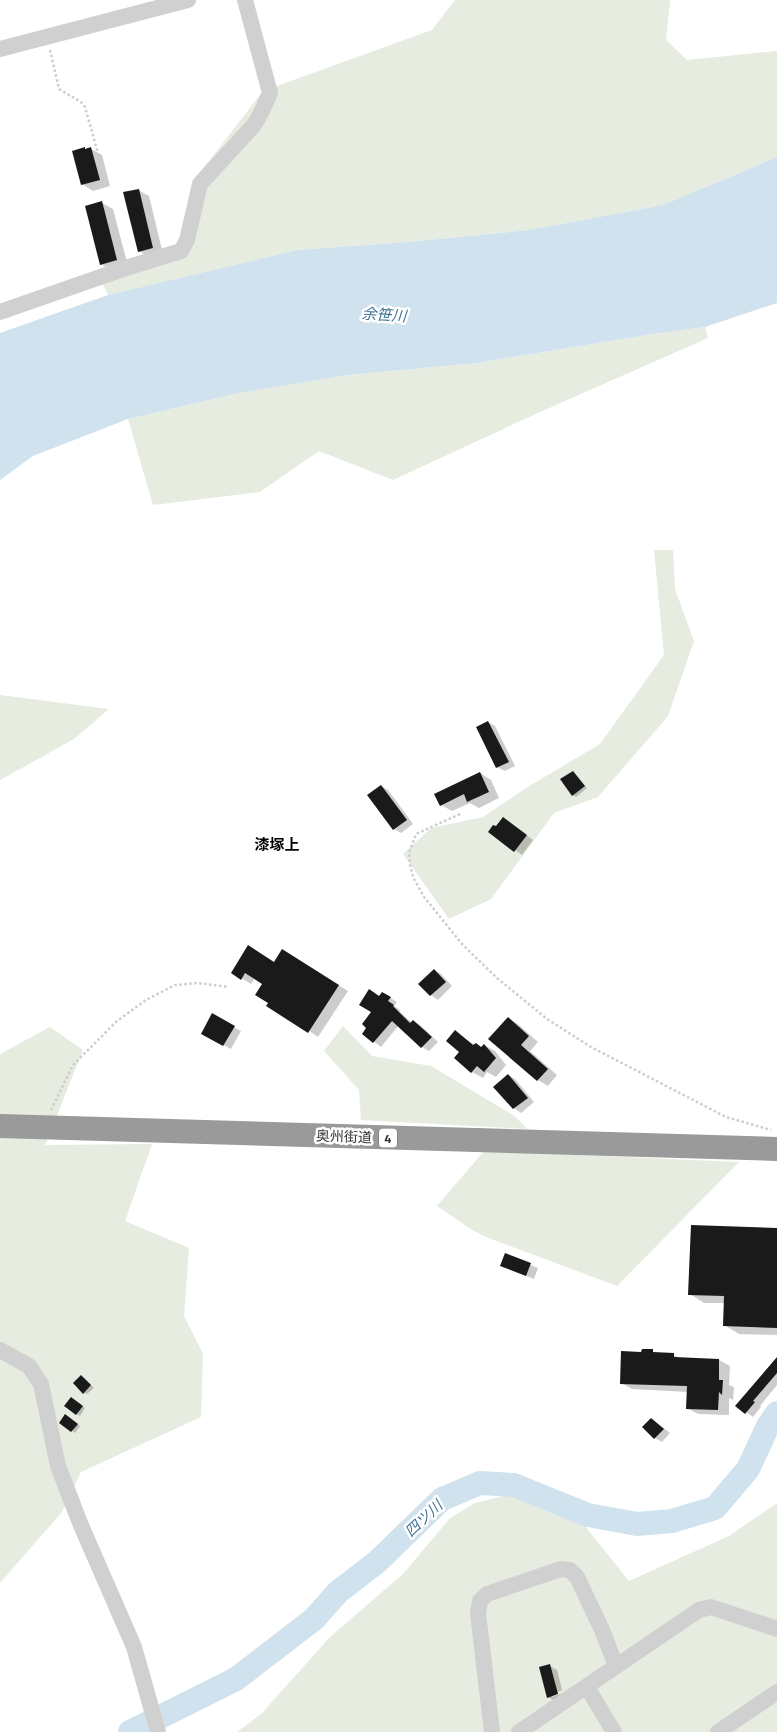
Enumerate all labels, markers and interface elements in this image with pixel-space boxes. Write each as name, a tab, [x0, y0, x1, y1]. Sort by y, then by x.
water label: 余笹川	[361, 303, 409, 325]
district label: 漆塚上	[254, 835, 300, 853]
street label: 奥州街道	[316, 1127, 372, 1145]
road number: 4	[379, 1128, 397, 1148]
water label: 四ツ川	[400, 1495, 447, 1540]

